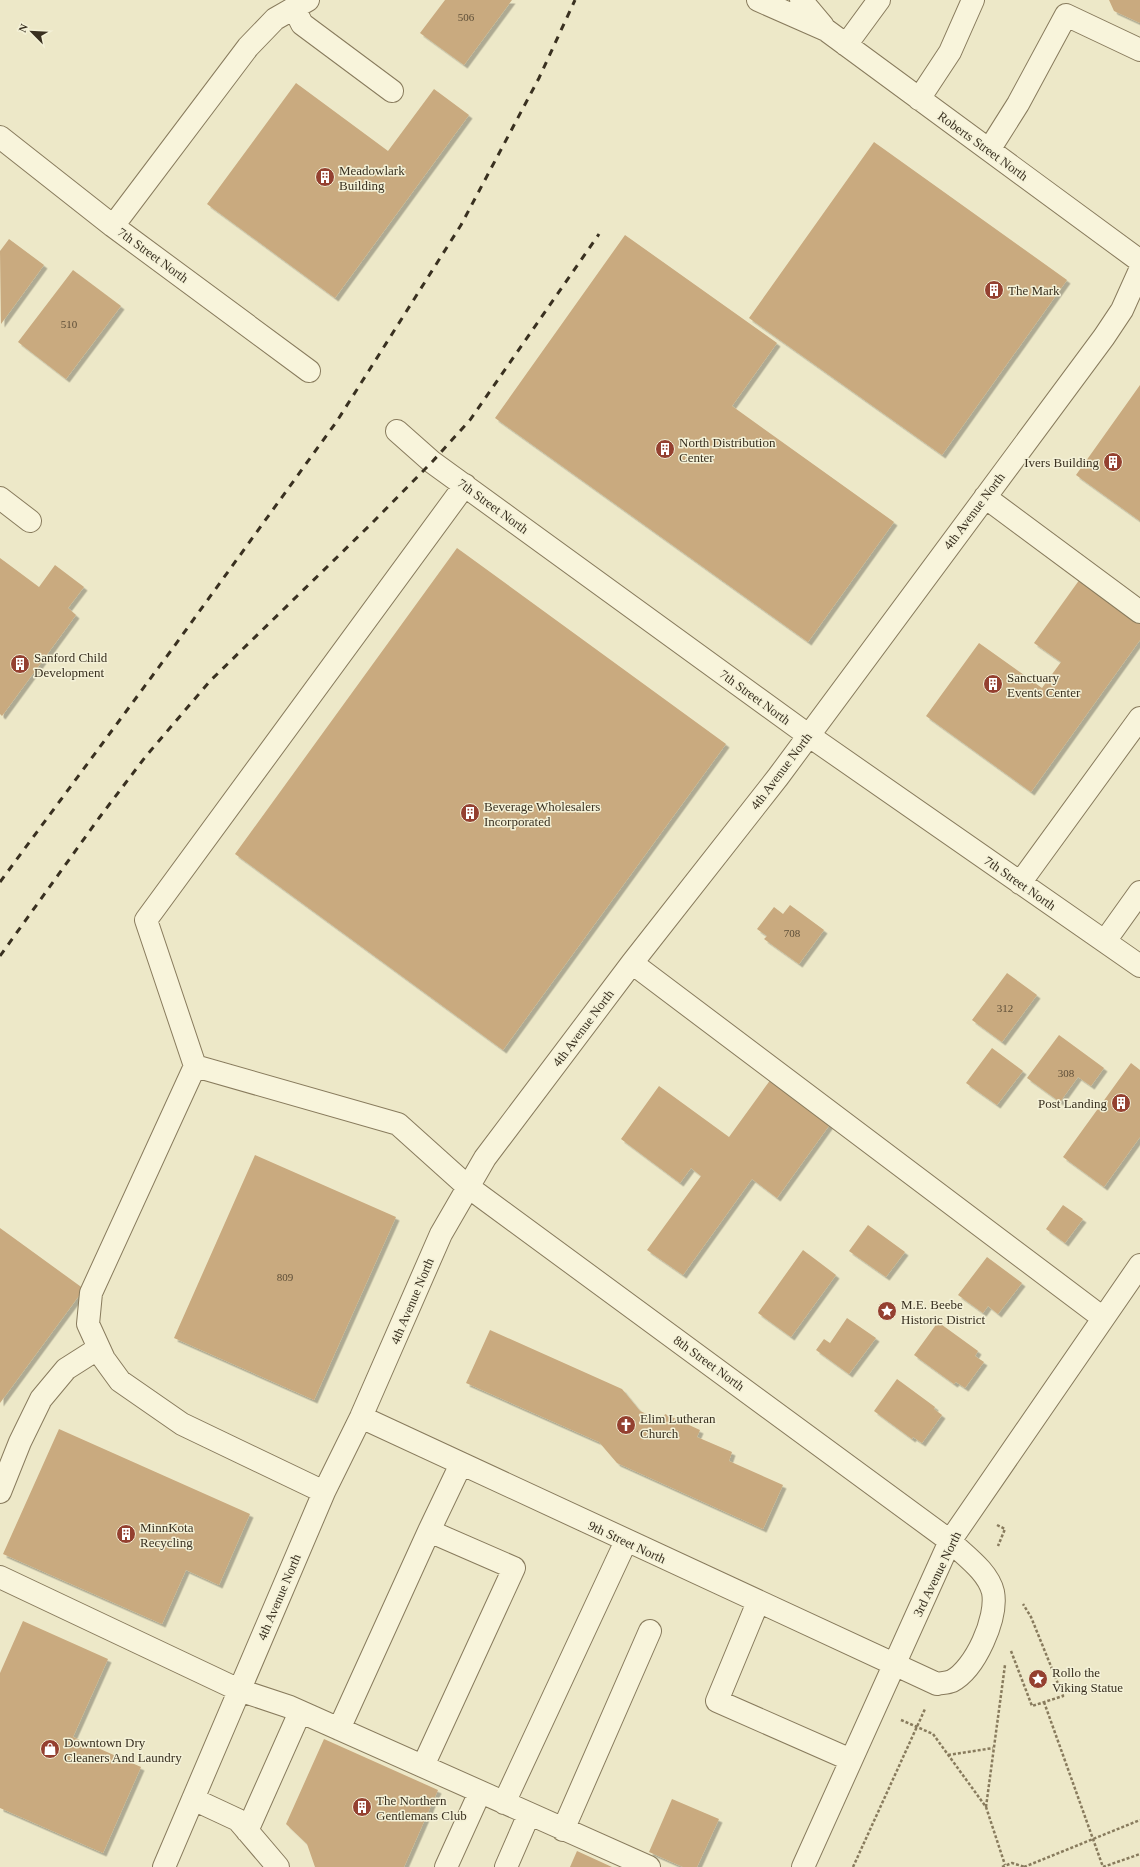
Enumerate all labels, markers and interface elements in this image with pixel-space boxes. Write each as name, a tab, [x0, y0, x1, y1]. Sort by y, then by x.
house number: 506	[458, 11, 475, 23]
north arrow	[12, 12, 52, 52]
text: N	[16, 22, 30, 34]
street label: Roberts Street North	[935, 108, 1031, 184]
place label: Meadowlark Building	[339, 163, 405, 193]
building icon: Meadowlark Building	[314, 166, 336, 188]
street label: 7th Street North	[115, 224, 192, 286]
building icon: The Mark	[983, 279, 1005, 301]
place label: The Mark	[1008, 283, 1060, 298]
house number: 510	[61, 318, 78, 330]
place label: North Distribution Center	[679, 435, 776, 465]
building icon: North Distribution Center	[654, 438, 676, 460]
building icon: Ivers Building	[1102, 451, 1124, 473]
place label: Ivers Building	[1024, 455, 1099, 470]
street label: 4th Avenue North	[940, 469, 1008, 552]
street label: 7th Street North	[455, 475, 532, 537]
place label: Sanford Child Development	[34, 650, 108, 680]
building icon: Sanford Child Development	[9, 653, 31, 675]
street label: 7th Street North	[717, 666, 794, 728]
place label: Sanctuary Events Center	[1007, 670, 1081, 700]
building icon: Sanctuary Events Center	[982, 673, 1004, 695]
street label: 4th Avenue North	[747, 729, 815, 812]
place label: Beverage Wholesalers Incorporated	[484, 799, 600, 829]
building icon: Beverage Wholesalers Incorporated	[459, 802, 481, 824]
street label: 7th Street North	[981, 853, 1059, 913]
house number: 708	[784, 927, 801, 939]
street label: 4th Avenue North	[549, 986, 617, 1069]
house number: 312	[997, 1002, 1013, 1014]
house number: 308	[1058, 1067, 1075, 1079]
building icon: Post Landing	[1110, 1092, 1132, 1114]
place label: Post Landing	[1038, 1096, 1107, 1111]
street label: 4th Avenue North	[387, 1255, 437, 1346]
house number: 809	[277, 1271, 294, 1283]
place label: M.E. Beebe Historic District	[901, 1297, 986, 1327]
place icon: M.E. Beebe Historic District	[876, 1300, 898, 1322]
street label: 8th Street North	[671, 1332, 748, 1394]
place label: Elim Lutheran Church	[640, 1411, 716, 1441]
church icon: Elim Lutheran Church	[615, 1414, 637, 1436]
street label: 9th Street North	[586, 1518, 669, 1567]
place label: MinnKota Recycling	[140, 1520, 194, 1550]
building icon: MinnKota Recycling	[115, 1523, 137, 1545]
street label: 3rd Avenue North	[910, 1529, 964, 1619]
street label: 4th Avenue North	[254, 1551, 304, 1642]
place label: Rollo the Viking Statue	[1052, 1665, 1123, 1695]
place icon: Rollo the Viking Statue	[1027, 1668, 1049, 1690]
place label: Downtown Dry Cleaners And Laundry	[64, 1735, 182, 1765]
shop icon: Downtown Dry Cleaners And Laundry	[39, 1738, 61, 1760]
place label: The Northern Gentlemans Club	[376, 1793, 467, 1823]
building icon: The Northern Gentlemans Club	[351, 1796, 373, 1818]

